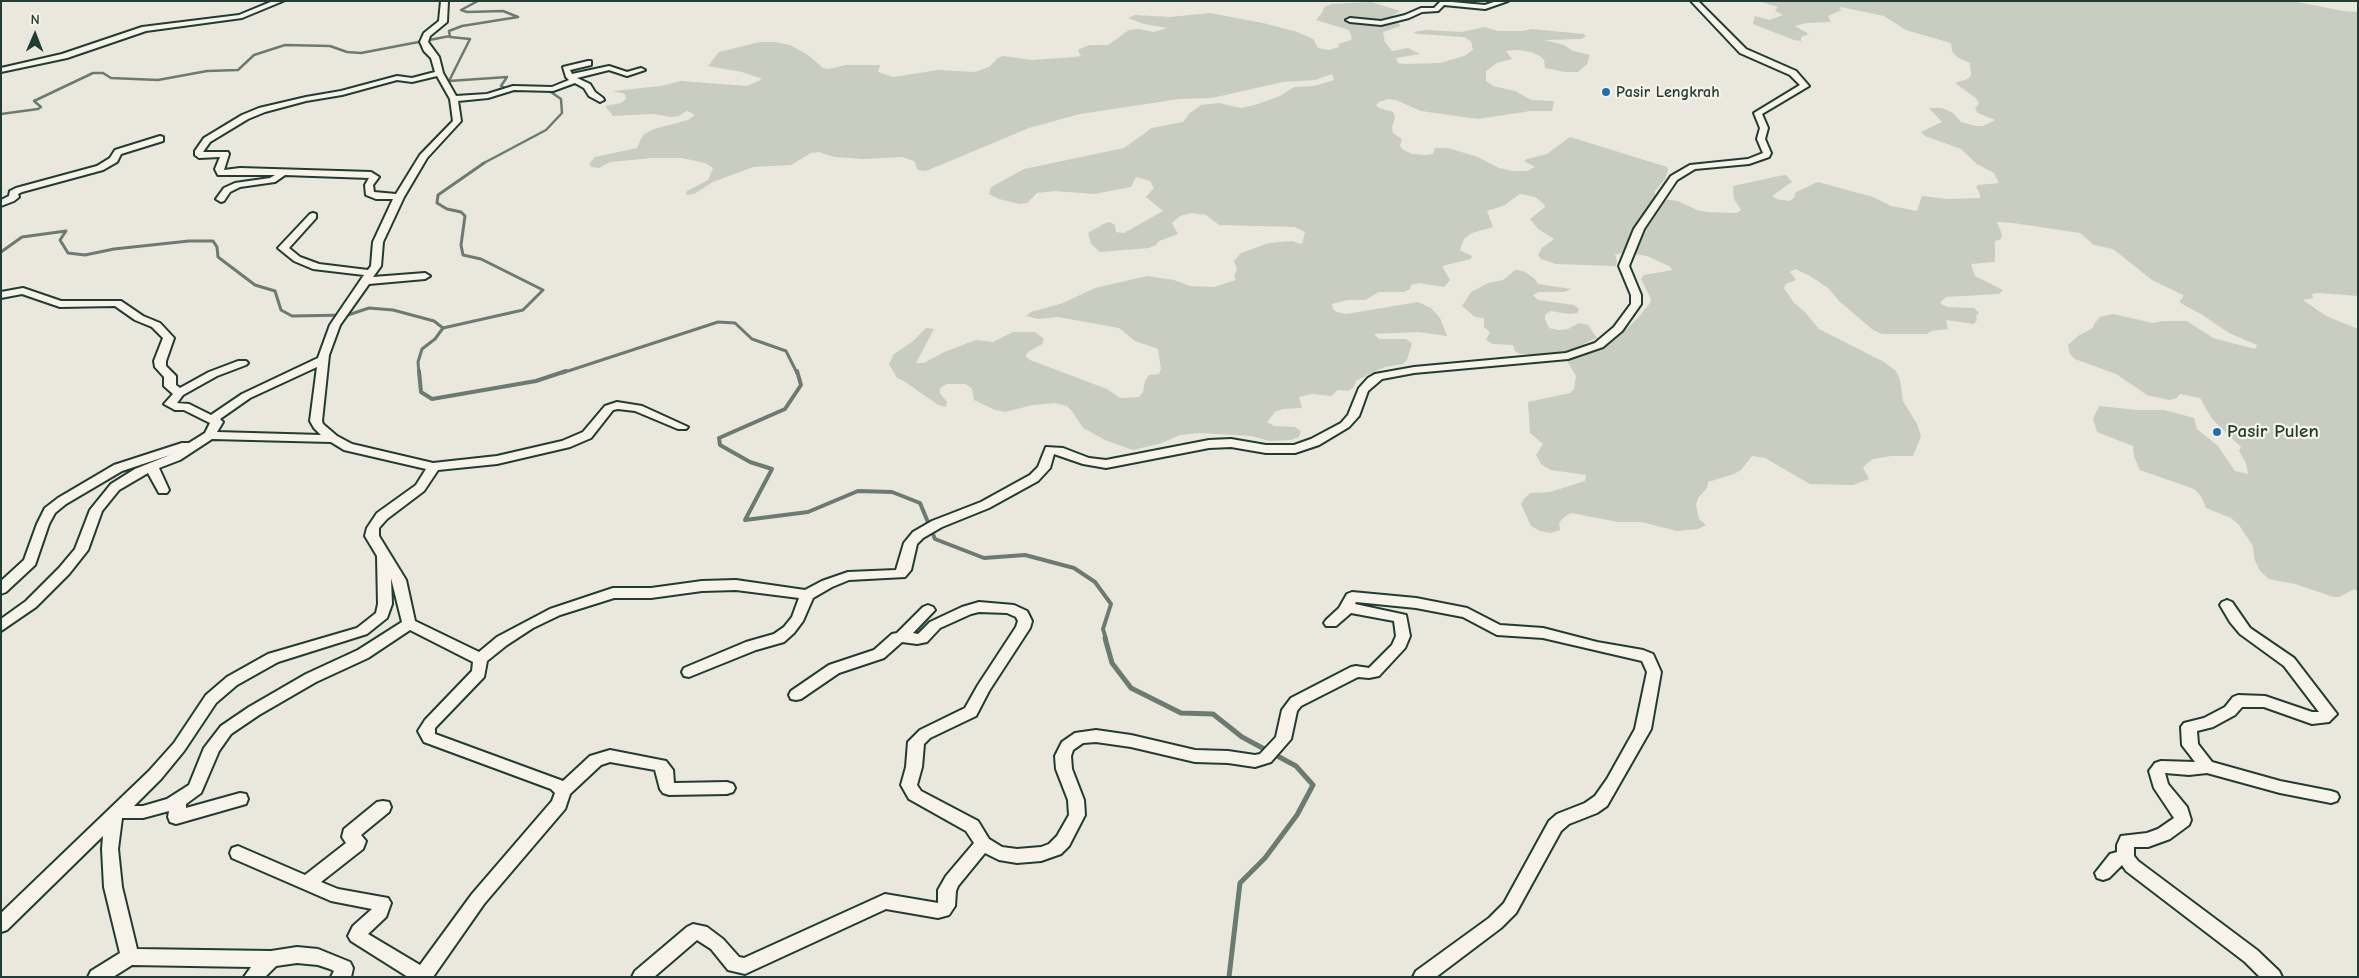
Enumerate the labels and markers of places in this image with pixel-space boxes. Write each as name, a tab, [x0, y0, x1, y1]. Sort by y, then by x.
place label: Pasir Lengkrah	[1616, 82, 1720, 102]
marker: Pasir Lengkrah	[1600, 86, 1612, 98]
place label: Pasir Pulen	[2227, 421, 2319, 443]
marker: Pasir Pulen	[2211, 426, 2223, 438]

